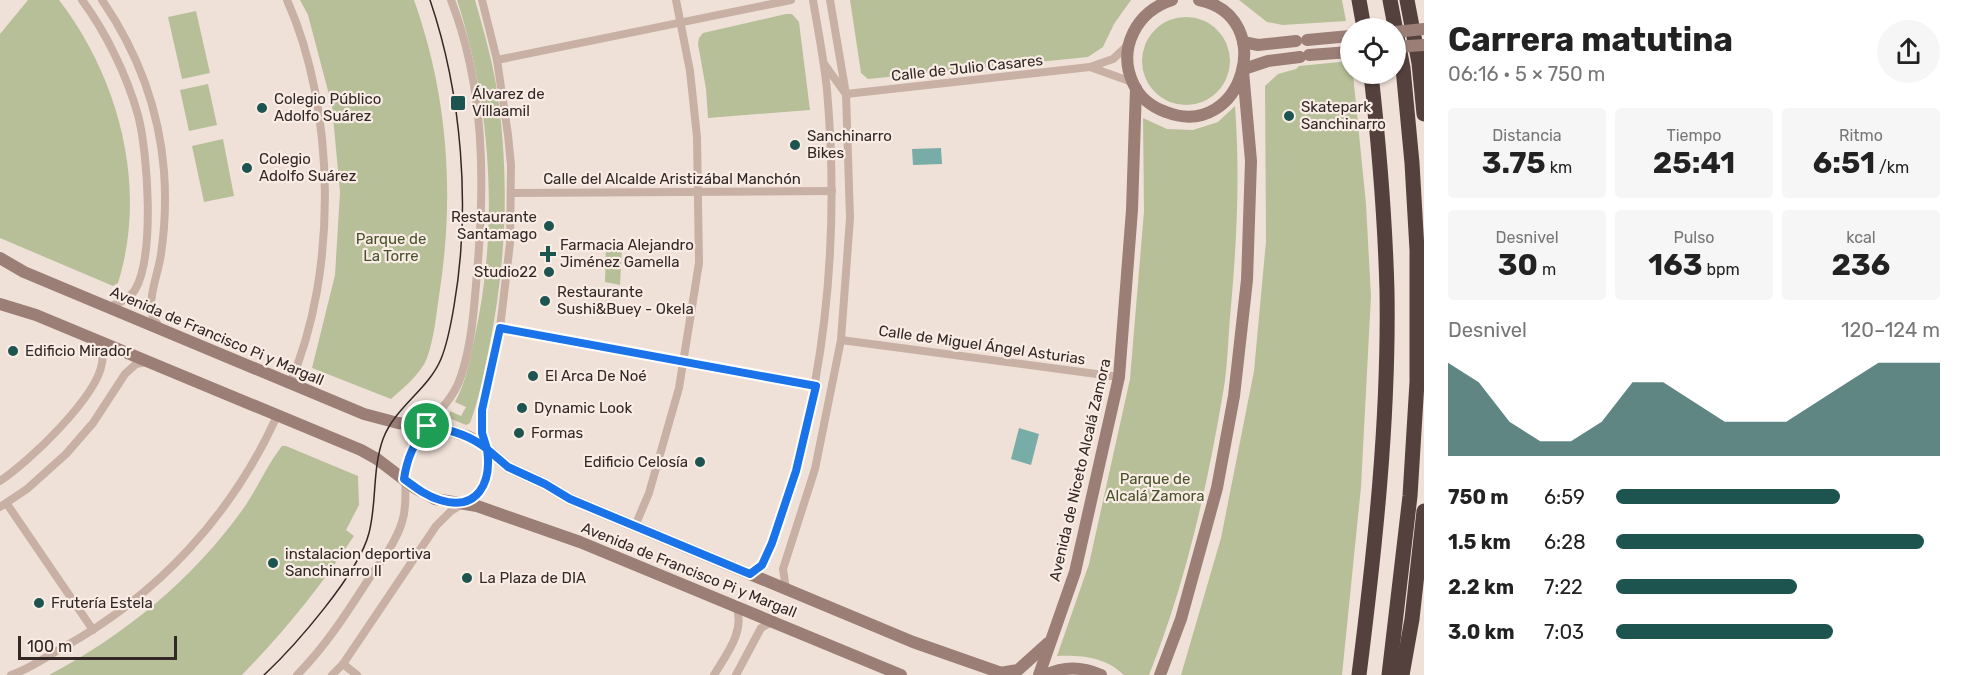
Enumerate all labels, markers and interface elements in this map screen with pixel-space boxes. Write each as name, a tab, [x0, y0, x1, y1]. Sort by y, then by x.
map controls	[1340, 18, 1406, 84]
button: locate	[1340, 18, 1406, 84]
text: Carrera matutina	[1448, 20, 1733, 59]
button: share	[1877, 20, 1940, 83]
street label: Calle de Julio Casares	[890, 51, 1044, 85]
text: 06:16 · 5 × 750 m	[1448, 62, 1605, 86]
place label: Álvarez de Villaamil	[472, 85, 545, 120]
place label: Colegio Público Adolfo Suárez	[274, 90, 381, 125]
marker: Álvarez de Villaamil	[449, 94, 467, 112]
place label: Skatepark Sanchinarro	[1301, 98, 1386, 133]
marker: Colegio Público Adolfo Suárez	[255, 101, 269, 115]
marker: Skatepark Sanchinarro	[1282, 109, 1296, 123]
text: Distancia	[1492, 126, 1562, 145]
text: Tiempo	[1667, 126, 1722, 145]
text: Ritmo	[1839, 126, 1883, 145]
place label: Sanchinarro Bikes	[807, 127, 892, 162]
marker: Sanchinarro Bikes	[788, 138, 802, 152]
text: 3.75	[1482, 145, 1546, 181]
text: 25:41	[1653, 145, 1735, 181]
text: 6:51	[1813, 145, 1875, 181]
place label: Colegio Adolfo Suárez	[259, 150, 357, 185]
text: km	[1546, 158, 1572, 177]
text: /km	[1875, 158, 1909, 177]
marker: Colegio Adolfo Suárez	[240, 161, 254, 175]
street label: Calle del Alcalde Aristizábal Manchón	[543, 170, 801, 188]
place label: Restaurante Santamago	[451, 208, 537, 243]
marker: Restaurante Santamago	[542, 219, 556, 233]
text: Desnivel	[1495, 228, 1559, 247]
text: Pulso	[1673, 228, 1715, 247]
text: kcal	[1846, 228, 1876, 247]
park label: Parque de La Torre	[356, 230, 426, 265]
place label: Farmacia Alejandro Jiménez Gamella	[560, 236, 694, 271]
marker: Farmacia Alejandro Jiménez Gamella	[541, 247, 555, 261]
text: 30	[1498, 247, 1538, 283]
text: 163	[1648, 247, 1703, 283]
text: 236	[1832, 247, 1890, 283]
text: m	[1538, 260, 1556, 279]
text: bpm	[1703, 260, 1740, 279]
place label: Studio22	[474, 263, 537, 281]
marker: Studio22	[542, 265, 556, 279]
street label: Avenida de Francisco Pi y Margall	[107, 283, 327, 389]
place label: Restaurante Sushi&Buey - Okela	[557, 283, 694, 318]
marker: Restaurante Sushi&Buey - Okela	[538, 294, 552, 308]
text: Desnivel	[1448, 318, 1527, 342]
text: 120–124 m	[1841, 318, 1940, 342]
street label: Calle de Miguel Ángel Asturias	[877, 322, 1087, 368]
place label: Edificio Mirador	[25, 342, 132, 360]
marker: Edificio Mirador	[6, 344, 20, 358]
street label: Avenida de Niceto Alcalá Zamora	[1046, 357, 1114, 583]
place label: El Arca De Noé	[545, 367, 647, 385]
marker: El Arca De Noé	[526, 369, 540, 383]
place label: Dynamic Look	[534, 399, 632, 417]
pin	[401, 400, 452, 451]
marker: Dynamic Look	[515, 401, 529, 415]
icon: arrive	[410, 409, 443, 442]
place label: Formas	[531, 424, 584, 442]
marker: Formas	[512, 426, 526, 440]
place label: Edificio Celosía	[584, 453, 688, 471]
marker: Edificio Celosía	[693, 455, 707, 469]
park label: Parque de Alcalá Zamora	[1106, 470, 1204, 505]
text: 750 m	[1448, 485, 1509, 509]
text: 6:59	[1544, 485, 1585, 509]
street label: Avenida de Francisco Pi y Margall	[579, 518, 799, 622]
text: 1.5 km	[1448, 530, 1511, 554]
text: 6:28	[1544, 530, 1586, 554]
place label: instalacion deportiva Sanchinarro II	[285, 545, 431, 580]
marker: instalacion deportiva Sanchinarro II	[266, 556, 280, 570]
place label: La Plaza de DIA	[479, 569, 586, 587]
marker: La Plaza de DIA	[460, 571, 474, 585]
text: 2.2 km	[1448, 575, 1514, 599]
text: 7:22	[1544, 575, 1583, 599]
place label: Frutería Estela	[51, 594, 153, 612]
marker: Frutería Estela	[32, 596, 46, 610]
text: 3.0 km	[1448, 620, 1515, 644]
text: 7:03	[1544, 620, 1584, 644]
scale bar	[18, 633, 177, 660]
text: 100 m	[27, 637, 72, 656]

